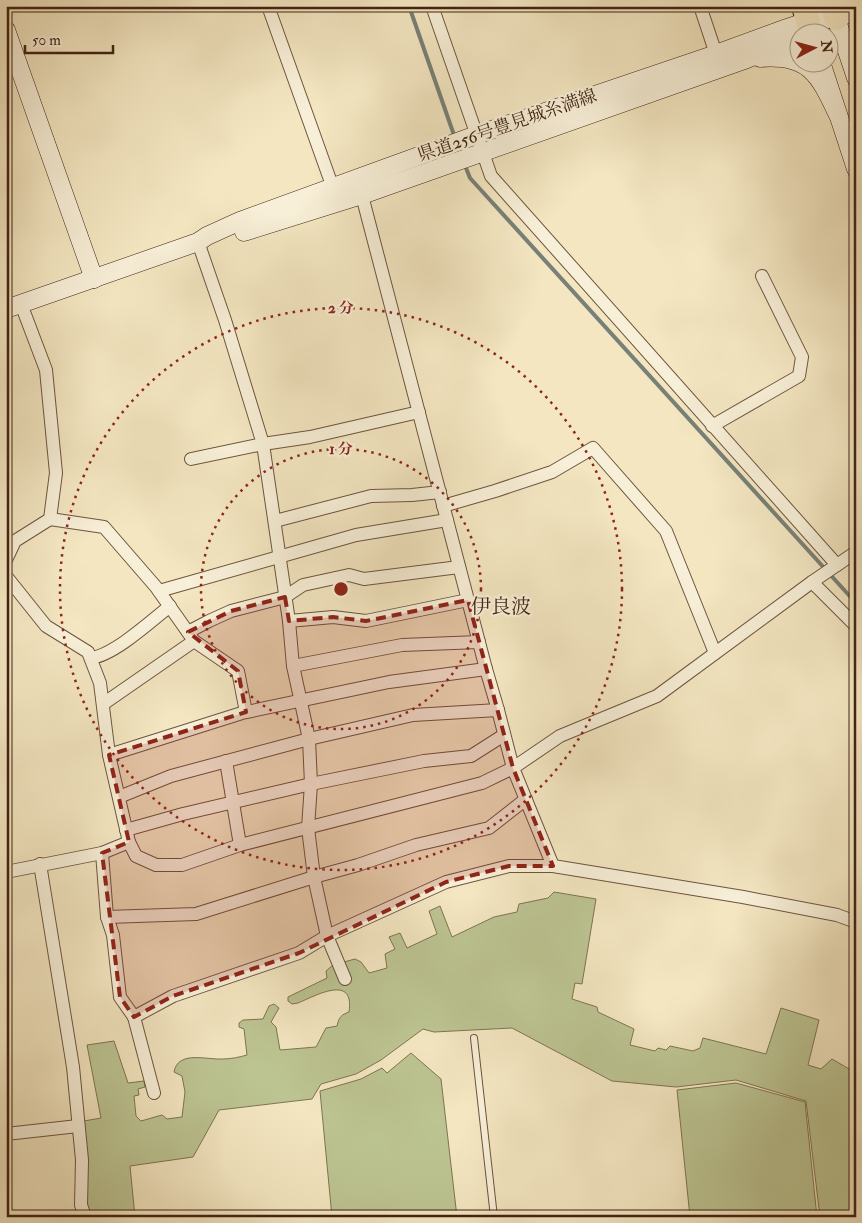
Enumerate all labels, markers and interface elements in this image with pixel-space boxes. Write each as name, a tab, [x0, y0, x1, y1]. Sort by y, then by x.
scale bar	[25, 22, 112, 54]
north arrow	[790, 22, 840, 72]
text: 50 m	[32, 31, 61, 50]
text: N	[817, 39, 836, 54]
street label: 県道256号豊見城糸満線	[415, 84, 600, 167]
text: 2 分	[328, 299, 354, 318]
text: 1 分	[329, 440, 353, 459]
centre of rings	[332, 580, 350, 598]
district label: 伊良波	[471, 594, 531, 619]

